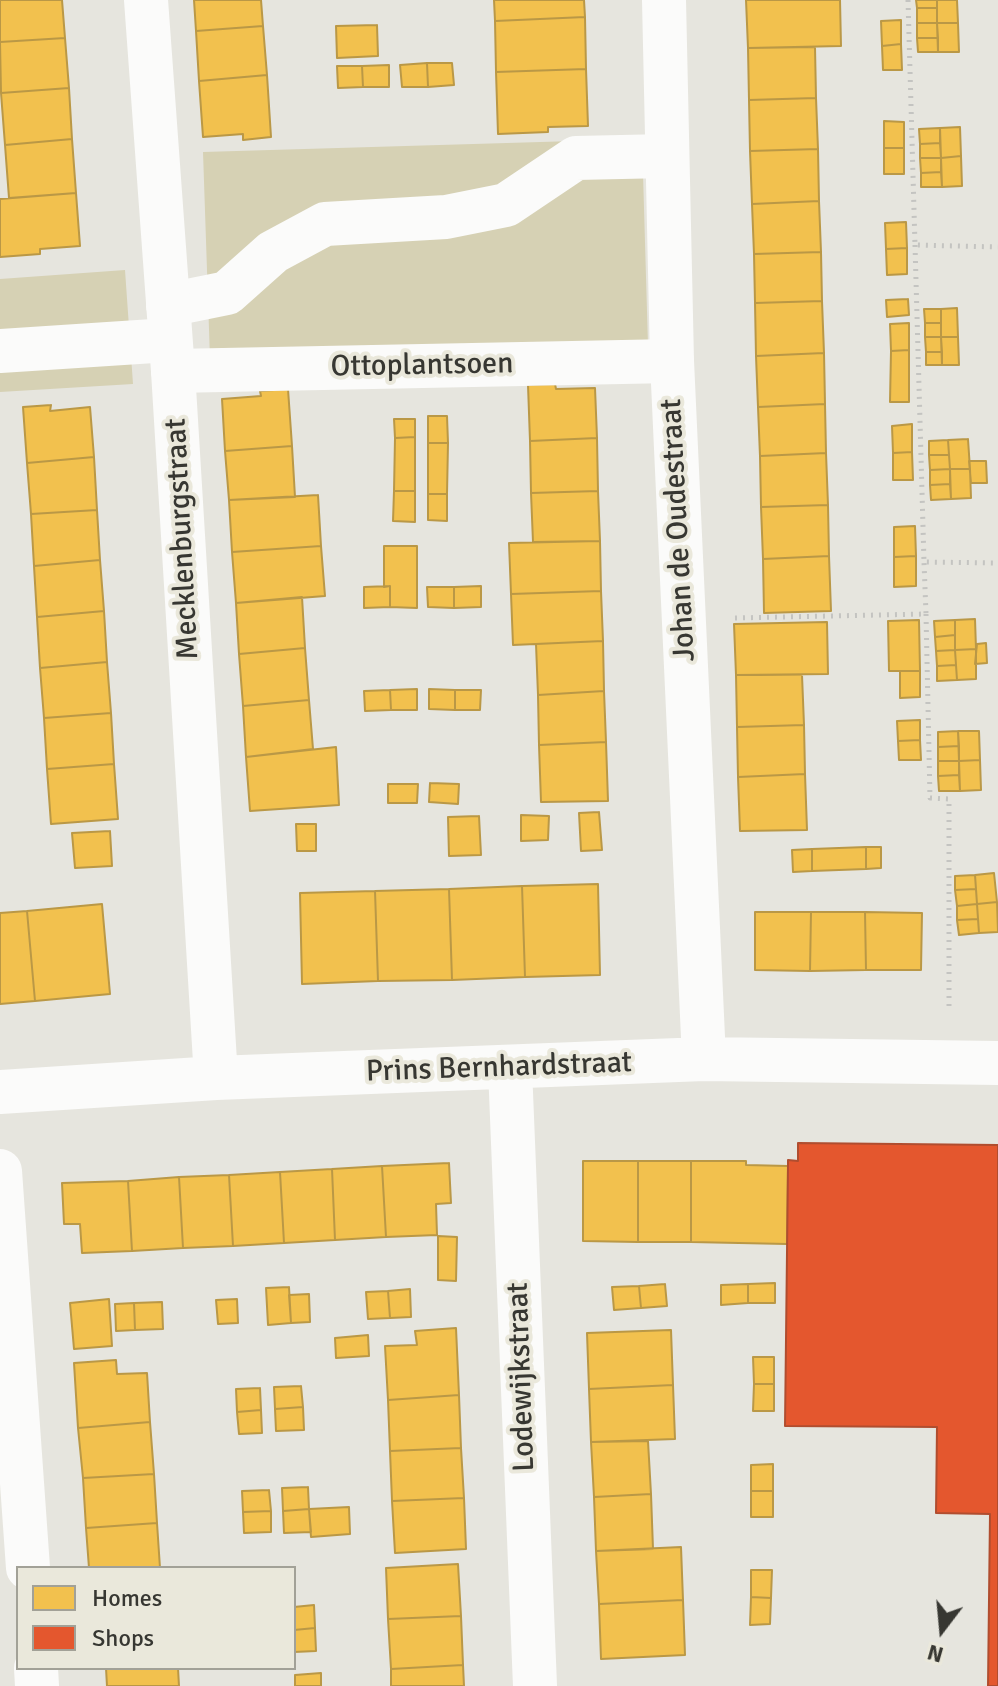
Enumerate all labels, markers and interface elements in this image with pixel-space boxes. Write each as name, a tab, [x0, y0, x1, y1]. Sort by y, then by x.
street label: Ottoplantsoen	[330, 346, 514, 386]
street label: Johan de Oudestraat	[654, 398, 704, 662]
street label: Mecklenburgstraat	[159, 417, 207, 661]
street label: Prins Bernhardstraat	[365, 1045, 633, 1091]
street label: Lodewijkstraat	[501, 1282, 543, 1472]
legend	[16, 1566, 296, 1670]
text: Homes	[92, 1583, 162, 1613]
north arrow	[902, 1590, 982, 1670]
text: Shops	[92, 1623, 154, 1653]
text: N	[924, 1638, 946, 1669]

